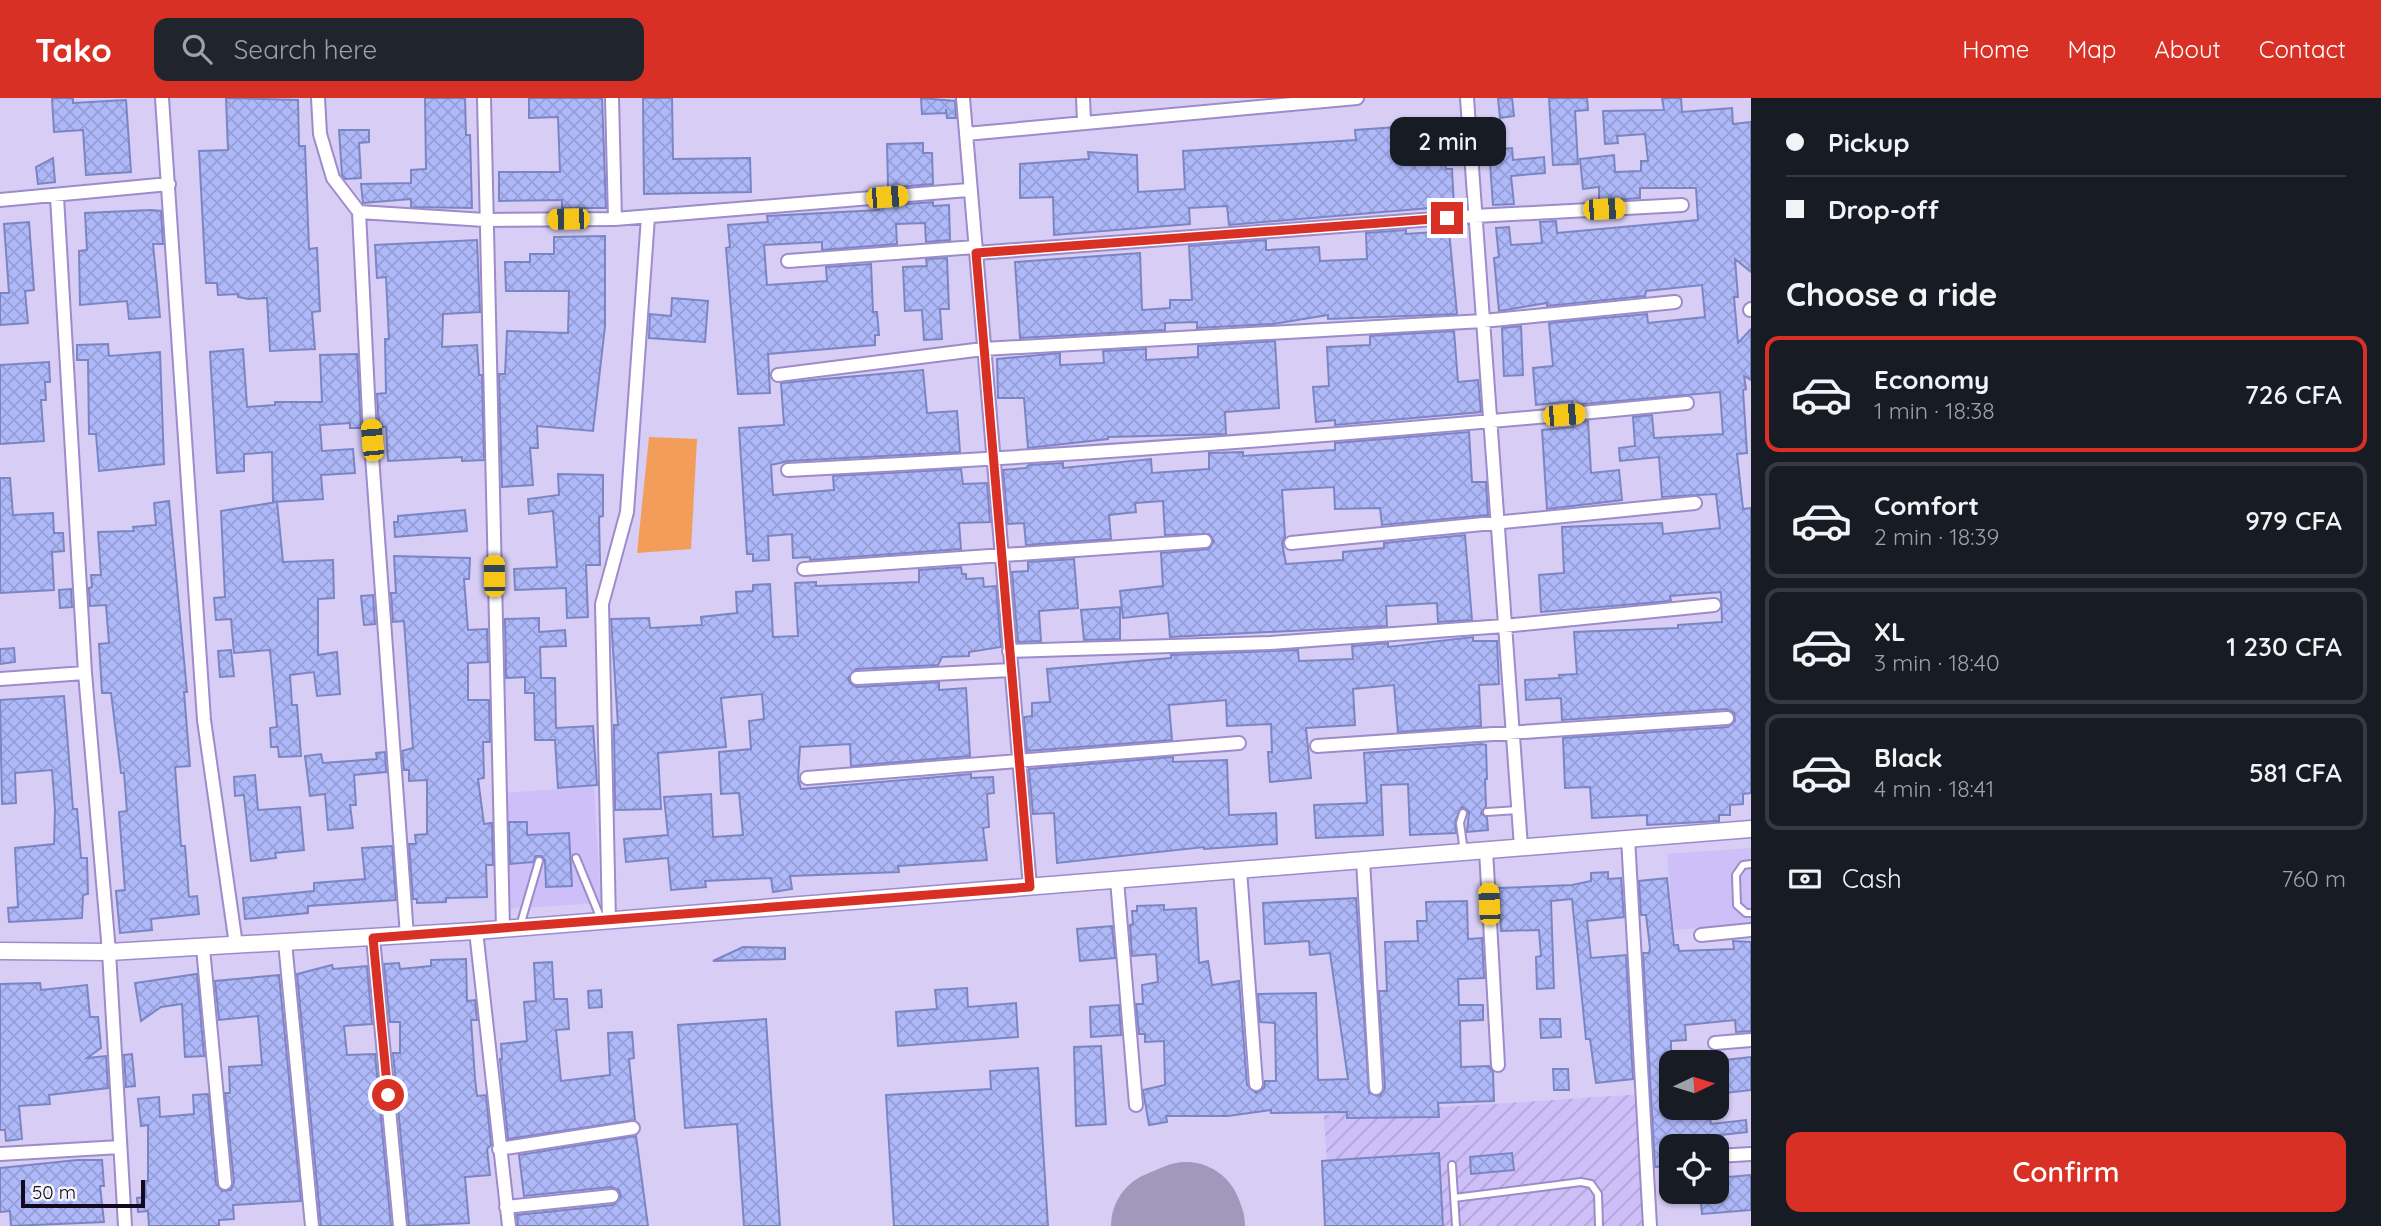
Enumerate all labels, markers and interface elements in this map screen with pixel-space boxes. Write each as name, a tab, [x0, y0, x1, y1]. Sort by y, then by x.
search box	[154, 18, 644, 81]
text: Tako	[35, 29, 112, 70]
icon: search	[178, 30, 216, 68]
text: Search here	[234, 33, 377, 66]
text: Home	[1962, 34, 2029, 64]
text: Map	[2067, 34, 2116, 64]
text: About	[2154, 34, 2221, 64]
text: Contact	[2259, 34, 2346, 64]
callout: 2 min	[1389, 116, 1505, 166]
text: Pickup	[1828, 126, 1910, 159]
text: 2 min	[1418, 127, 1478, 156]
car	[866, 185, 909, 209]
text: Drop-off	[1828, 193, 1939, 226]
car	[1583, 197, 1626, 221]
route end	[1431, 202, 1463, 234]
car	[547, 208, 590, 230]
text: Choose a ride	[1786, 274, 1998, 314]
icon: car	[1790, 363, 1853, 426]
text: Economy	[1874, 363, 1989, 396]
text: 726 CFA	[2245, 378, 2342, 411]
text: 1 min · 18:38	[1874, 396, 1995, 425]
car	[1543, 403, 1586, 427]
car	[360, 418, 385, 462]
icon: car	[1790, 489, 1853, 552]
text: Comfort	[1874, 489, 1979, 522]
text: 979 CFA	[2245, 504, 2342, 537]
text: 2 min · 18:39	[1874, 522, 1999, 551]
car	[484, 555, 505, 597]
icon: car	[1790, 615, 1853, 678]
text: XL	[1874, 615, 1906, 648]
text: 1 230 CFA	[2226, 630, 2342, 663]
text: 3 min · 18:40	[1874, 648, 2000, 677]
icon: car	[1790, 741, 1853, 804]
text: Black	[1874, 741, 1943, 774]
text: 581 CFA	[2249, 756, 2342, 789]
text: 4 min · 18:41	[1874, 774, 1994, 803]
icon: cash	[1786, 860, 1824, 898]
text: Cash	[1842, 862, 1902, 895]
text: 760 m	[2282, 864, 2346, 893]
car	[1478, 882, 1501, 926]
north arrow	[1659, 1050, 1729, 1120]
map controls	[1659, 1050, 1729, 1204]
route start	[372, 1079, 404, 1111]
button: Confirm	[1786, 1132, 2346, 1212]
button: locate	[1659, 1134, 1729, 1204]
scale bar	[21, 1177, 145, 1209]
text: 50 m	[32, 1180, 76, 1204]

